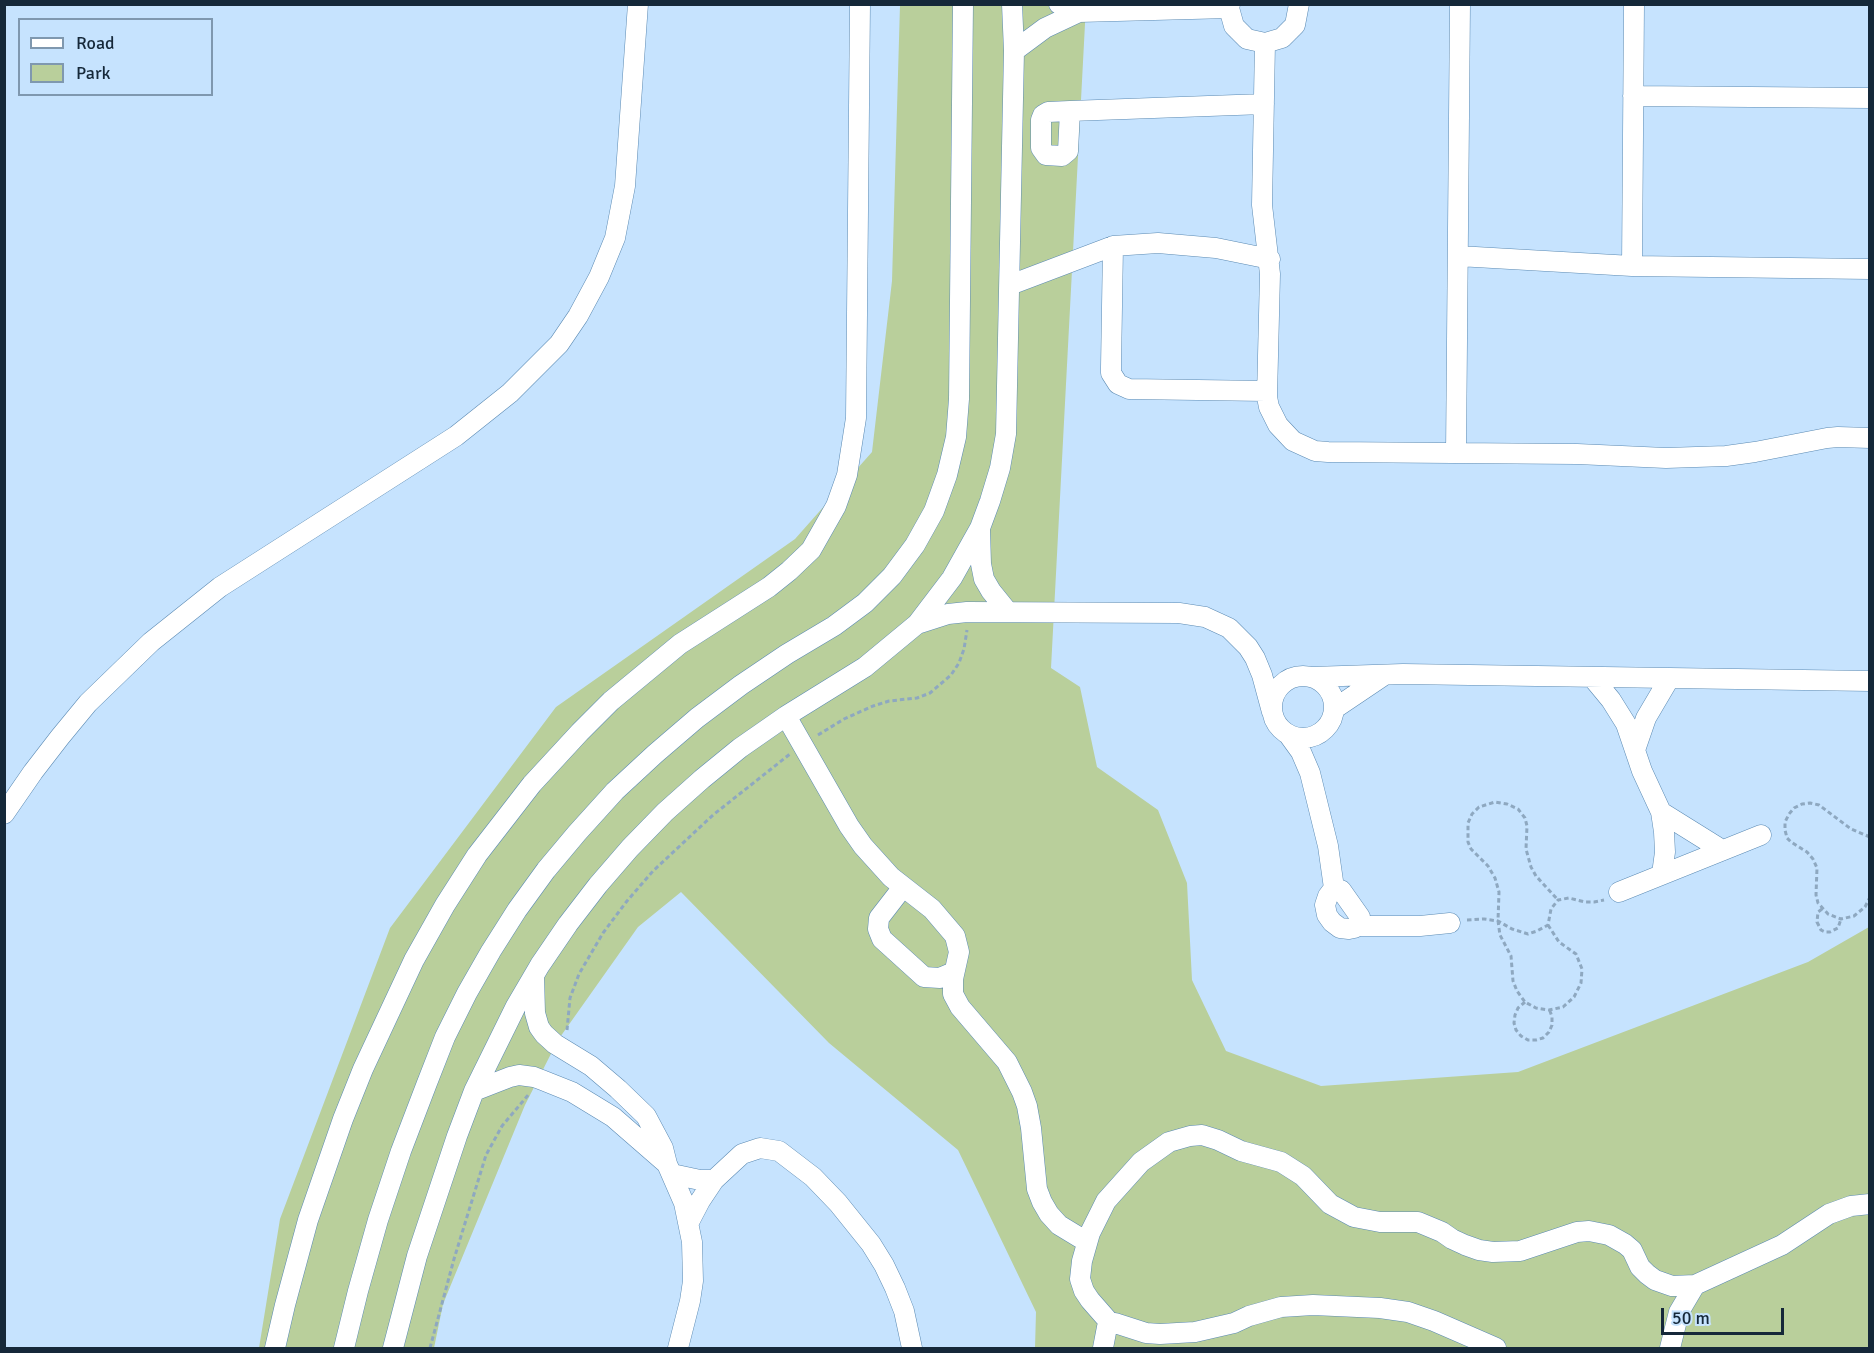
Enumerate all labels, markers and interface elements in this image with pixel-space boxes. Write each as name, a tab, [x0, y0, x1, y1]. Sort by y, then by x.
legend	[18, 18, 213, 96]
text: Road	[76, 32, 115, 54]
text: Park	[76, 62, 111, 84]
scale bar	[1664, 1296, 1787, 1334]
text: 50 m	[1672, 1307, 1710, 1329]

